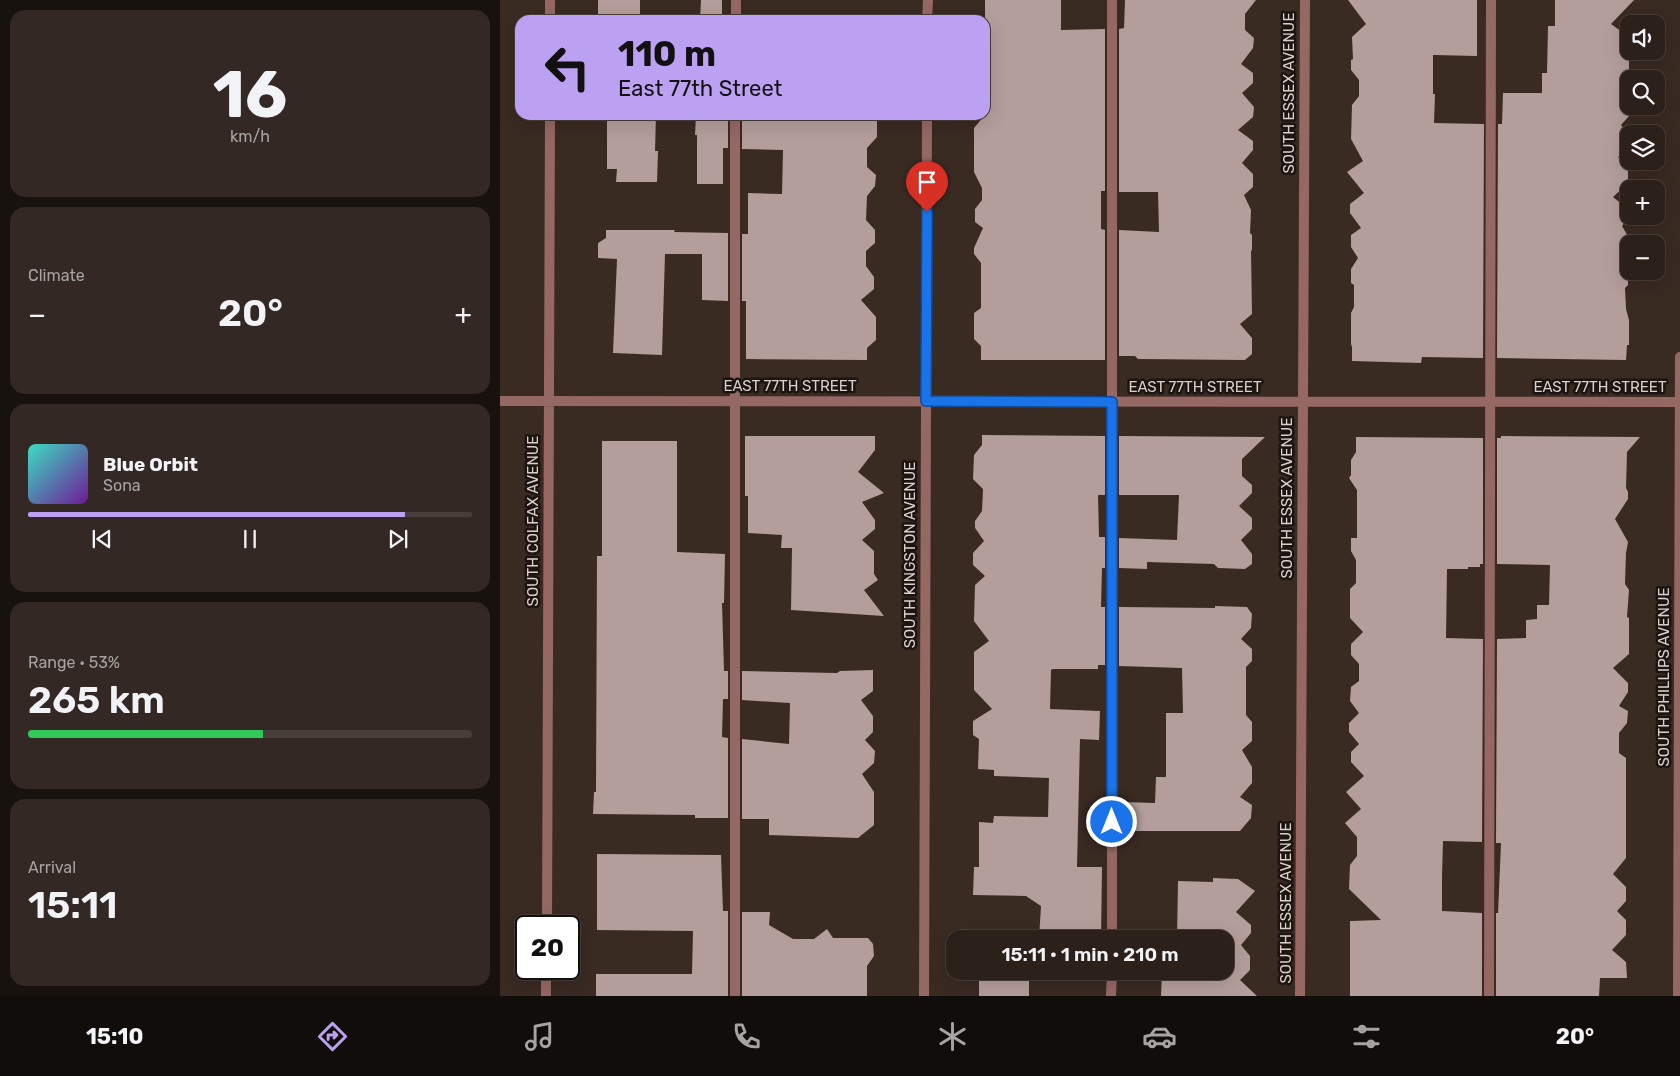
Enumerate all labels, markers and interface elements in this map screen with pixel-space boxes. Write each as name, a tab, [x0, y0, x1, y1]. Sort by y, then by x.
street label: SOUTH ESSEX AVENUE	[1280, 13, 1298, 173]
map controls	[1620, 15, 1665, 280]
button: sound	[1620, 15, 1665, 60]
text: 110 m	[618, 33, 716, 75]
icon: left	[535, 35, 600, 100]
text: 16	[213, 56, 287, 133]
button: search	[1620, 70, 1665, 115]
text: East 77th Street	[618, 75, 782, 102]
button: layers	[1620, 125, 1665, 170]
text: km/h	[230, 127, 270, 146]
pin	[906, 161, 948, 212]
icon: arrive	[913, 168, 941, 196]
button: +	[1620, 180, 1665, 225]
button: −	[1620, 235, 1665, 280]
text: Climate	[28, 266, 85, 285]
text: 20°	[218, 290, 283, 336]
text: −	[28, 298, 46, 331]
text: +	[455, 298, 472, 331]
street label: EAST 77TH STREET	[723, 377, 857, 395]
street label: EAST 77TH STREET	[1128, 378, 1262, 396]
street label: EAST 77TH STREET	[1533, 378, 1667, 396]
street label: SOUTH ESSEX AVENUE	[1278, 418, 1296, 578]
street label: SOUTH COLFAX AVENUE	[524, 436, 542, 606]
text: Blue Orbit	[103, 453, 198, 476]
street label: SOUTH KINGSTON AVENUE	[901, 462, 919, 648]
text: Sona	[103, 476, 141, 495]
icon: previous	[88, 525, 116, 553]
icon: pause	[236, 525, 264, 553]
icon: next	[384, 525, 412, 553]
street label: SOUTH PHILLIPS AVENUE	[1655, 588, 1673, 767]
text: Range · 53%	[28, 653, 120, 672]
text: 265 km	[28, 677, 165, 723]
position arrow	[1085, 795, 1137, 847]
street label: SOUTH ESSEX AVENUE	[1277, 823, 1295, 983]
text: Arrival	[28, 858, 76, 877]
text: 15:11	[28, 882, 117, 928]
speed limit sign: 20	[515, 915, 580, 980]
text: 15:11 · 1 min · 210 m	[1001, 943, 1179, 966]
icon: directions	[315, 1019, 350, 1054]
icon: music	[522, 1019, 557, 1054]
icon: phone	[729, 1019, 764, 1054]
icon: climate	[935, 1019, 970, 1054]
icon: car	[1142, 1019, 1177, 1054]
icon: filters	[1349, 1019, 1384, 1054]
text: 15:10	[86, 1023, 143, 1050]
text: 20°	[1556, 1023, 1594, 1050]

